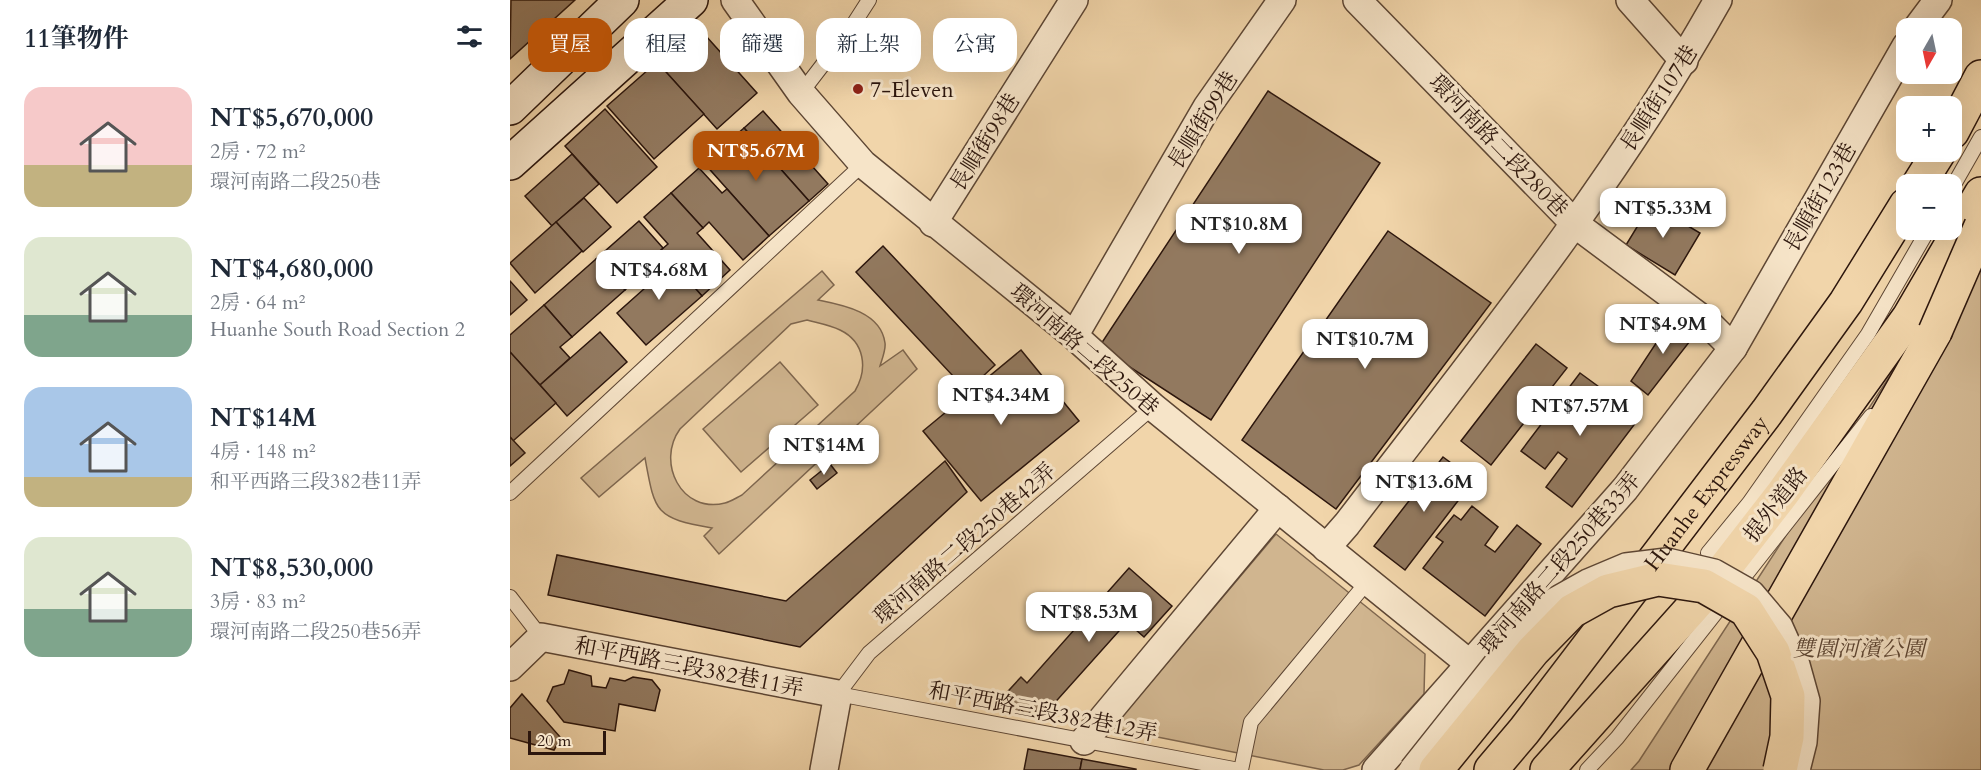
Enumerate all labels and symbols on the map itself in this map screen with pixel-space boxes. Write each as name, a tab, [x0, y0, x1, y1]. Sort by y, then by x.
north arrow	[1896, 18, 1962, 84]
street label: 長順街107巷	[1613, 39, 1705, 158]
street label: 長順街99巷	[1161, 66, 1245, 175]
street label: 環河南路二段280巷	[1422, 68, 1574, 224]
place label: 7-Eleven	[870, 75, 954, 105]
marker: 7-Eleven	[851, 82, 865, 96]
street label: 長順街98巷	[943, 88, 1027, 197]
pin: NT$5.67M	[694, 131, 818, 182]
street label: 長順街123巷	[1776, 137, 1863, 258]
pin: NT$5.33M	[1601, 188, 1725, 239]
pin: NT$10.8M	[1177, 204, 1301, 255]
pin: NT$4.68M	[597, 250, 721, 301]
street label: 環河南路二段250巷	[1004, 277, 1165, 423]
pin: NT$4.9M	[1608, 304, 1718, 355]
pin: NT$10.7M	[1303, 319, 1427, 370]
pin: NT$4.34M	[939, 375, 1063, 426]
pin: NT$7.57M	[1518, 386, 1642, 437]
street label: Huanhe Expressway	[1638, 409, 1776, 577]
pin: NT$14M	[775, 425, 873, 476]
street label: 環河南路二段250巷42弄	[867, 456, 1062, 631]
street label: 提外道路	[1737, 461, 1815, 549]
pin: NT$13.6M	[1362, 462, 1486, 513]
street label: 環河南路二段250巷33弄	[1472, 466, 1647, 661]
pin: NT$8.53M	[1027, 592, 1151, 643]
street label: 和平西路三段382巷11弄	[572, 630, 806, 704]
park label: 雙園河濱公園	[1793, 634, 1928, 664]
street label: 和平西路三段382巷12弄	[926, 675, 1160, 749]
scale bar	[528, 728, 606, 756]

